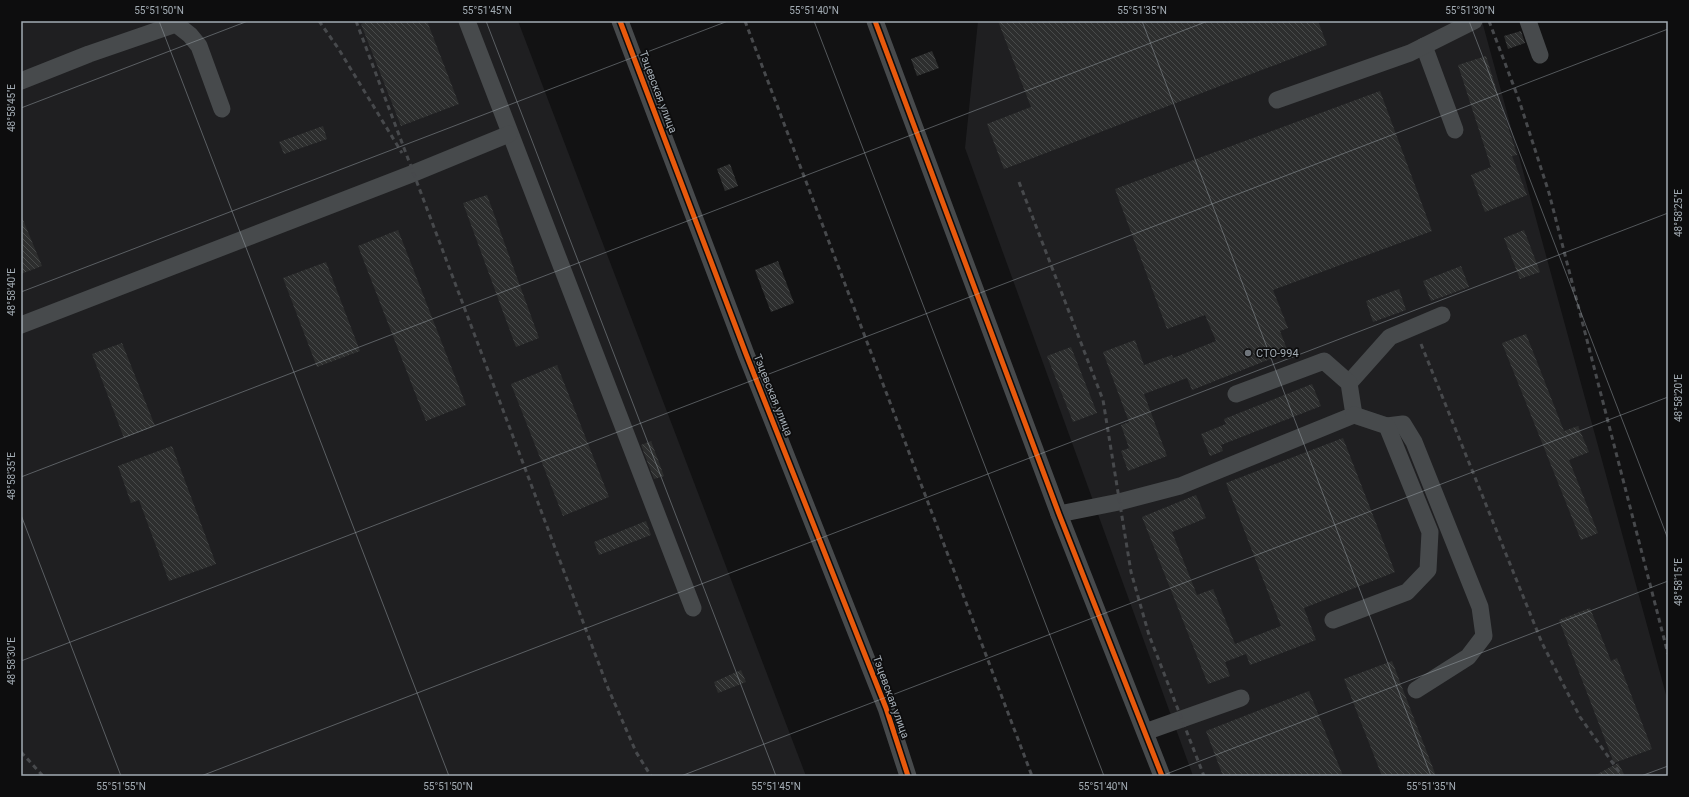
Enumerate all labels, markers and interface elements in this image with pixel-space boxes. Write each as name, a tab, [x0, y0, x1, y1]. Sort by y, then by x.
text: 55°51'50"N	[134, 5, 184, 16]
text: 55°51'45"N	[462, 5, 512, 16]
text: 55°51'40"N	[789, 5, 839, 16]
text: 55°51'35"N	[1117, 5, 1167, 16]
text: 55°51'30"N	[1445, 5, 1495, 16]
street label: Тэцевская улица	[636, 49, 680, 135]
text: 48°58'45"E	[6, 84, 17, 132]
text: 48°58'25"E	[1673, 189, 1684, 237]
text: 48°58'40"E	[6, 268, 17, 316]
place label: СТО-994	[1256, 347, 1299, 360]
marker: СТО-994	[1243, 348, 1253, 358]
street label: Тэцевская улица	[751, 352, 795, 438]
text: 48°58'20"E	[1673, 374, 1684, 422]
text: 48°58'35"E	[6, 452, 17, 500]
text: 48°58'15"E	[1673, 558, 1684, 606]
text: 48°58'30"E	[6, 637, 17, 685]
street label: Тэцевская улица	[870, 654, 912, 740]
text: 55°51'55"N	[96, 781, 146, 792]
text: 55°51'50"N	[423, 781, 473, 792]
text: 55°51'45"N	[751, 781, 801, 792]
text: 55°51'40"N	[1078, 781, 1128, 792]
text: 55°51'35"N	[1406, 781, 1456, 792]

